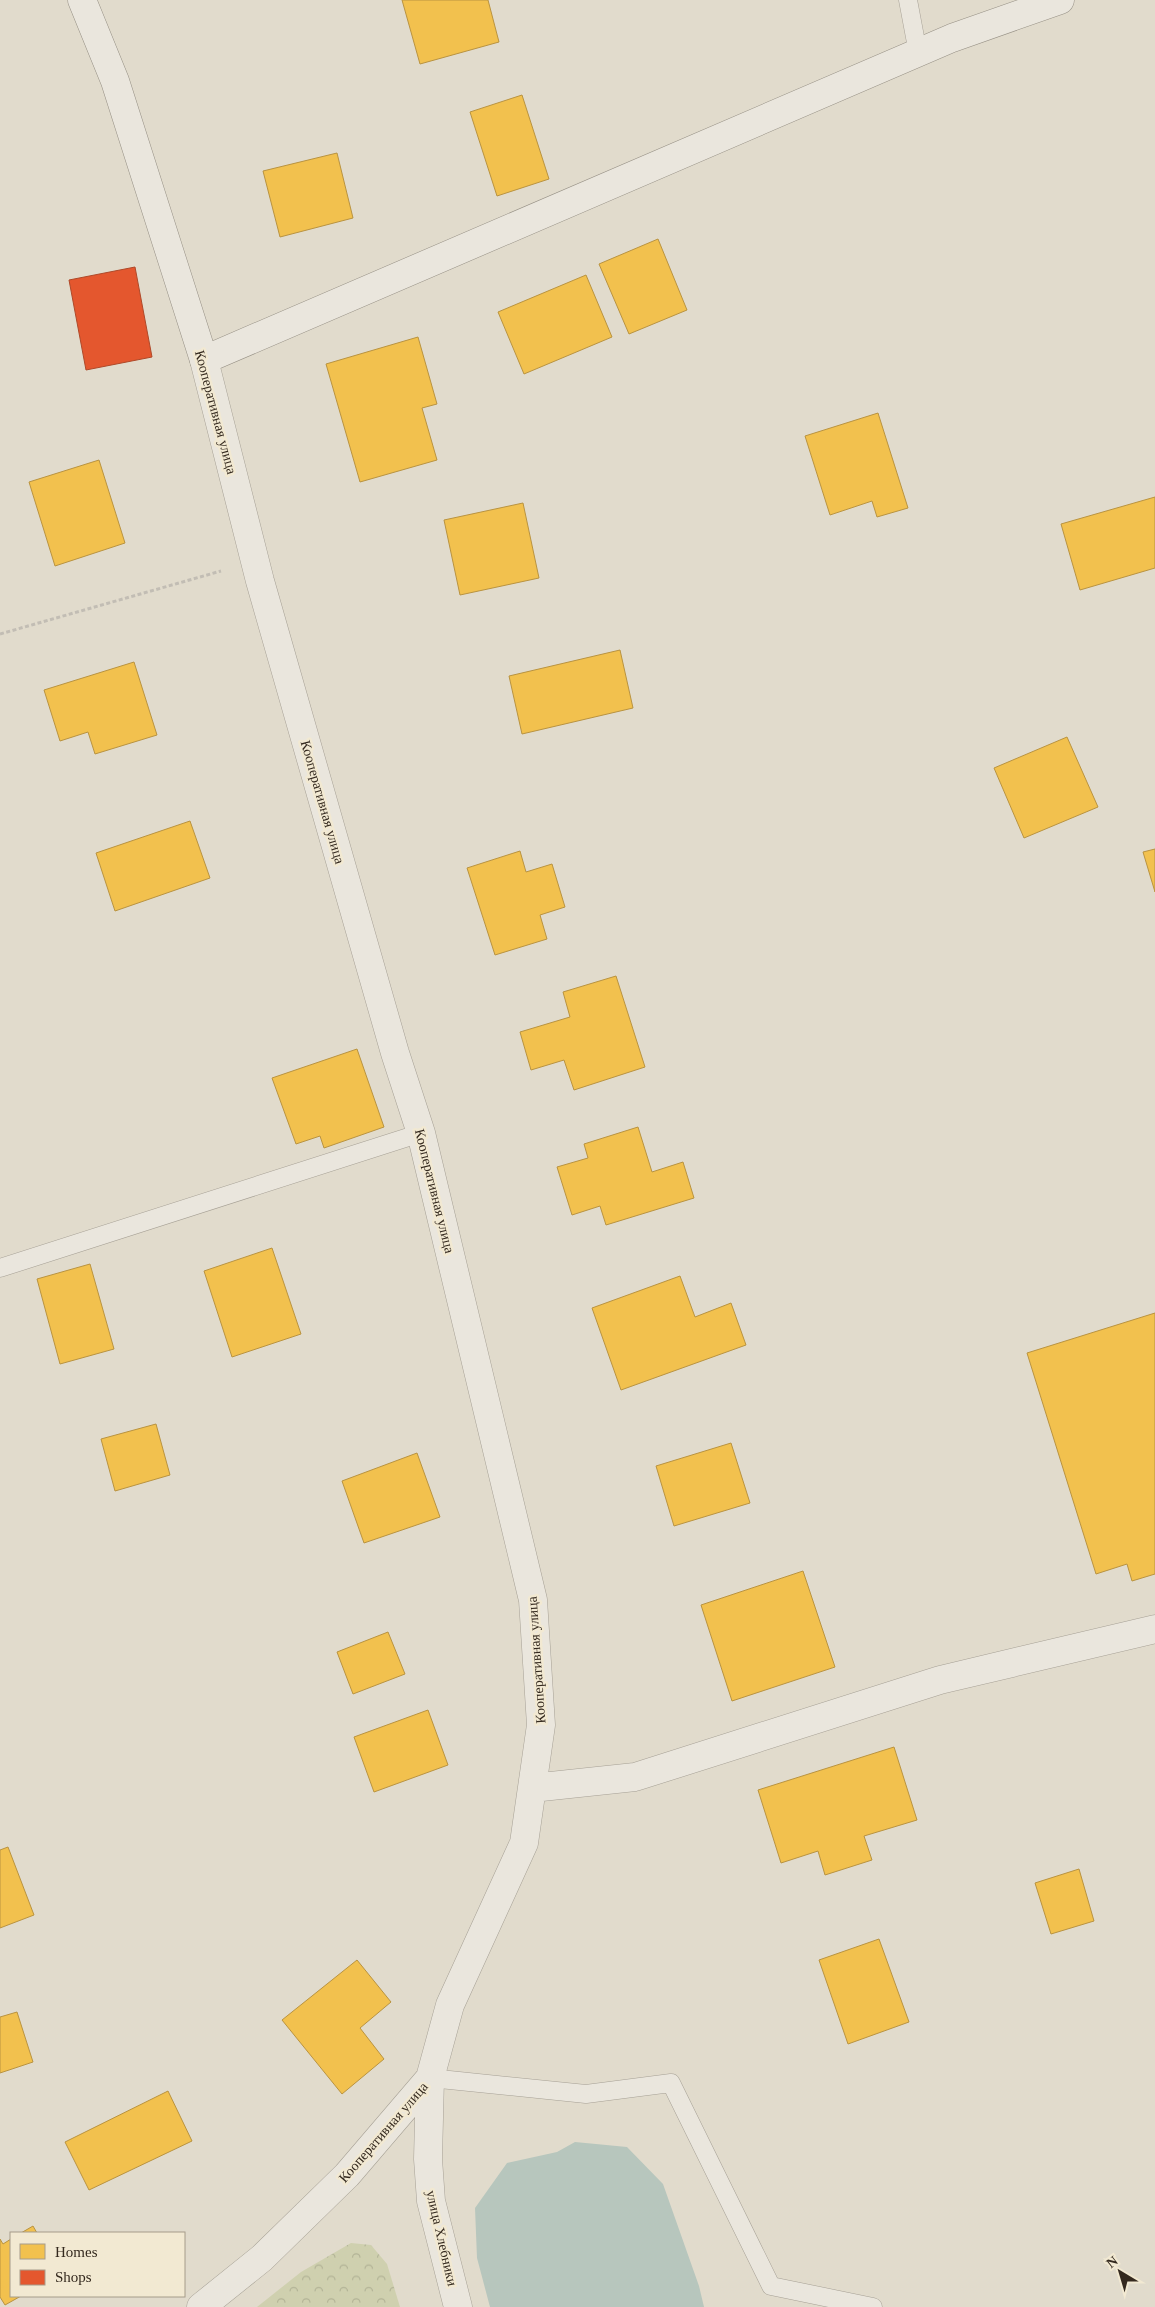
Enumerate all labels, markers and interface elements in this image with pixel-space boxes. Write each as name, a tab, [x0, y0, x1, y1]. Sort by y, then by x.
street label: Кооперативная улица	[192, 349, 239, 476]
street label: Кооперативная улица	[298, 739, 348, 866]
street label: Кооперативная улица	[412, 1127, 457, 1256]
street label: Кооперативная улица	[525, 1595, 548, 1724]
street label: Кооперативная улица	[336, 2079, 431, 2185]
street label: улица Хлебники	[423, 2189, 460, 2288]
legend	[10, 2232, 185, 2297]
text: Homes	[55, 2244, 98, 2260]
north arrow	[1095, 2247, 1145, 2297]
text: N	[1104, 2253, 1121, 2271]
text: Shops	[55, 2269, 92, 2285]

